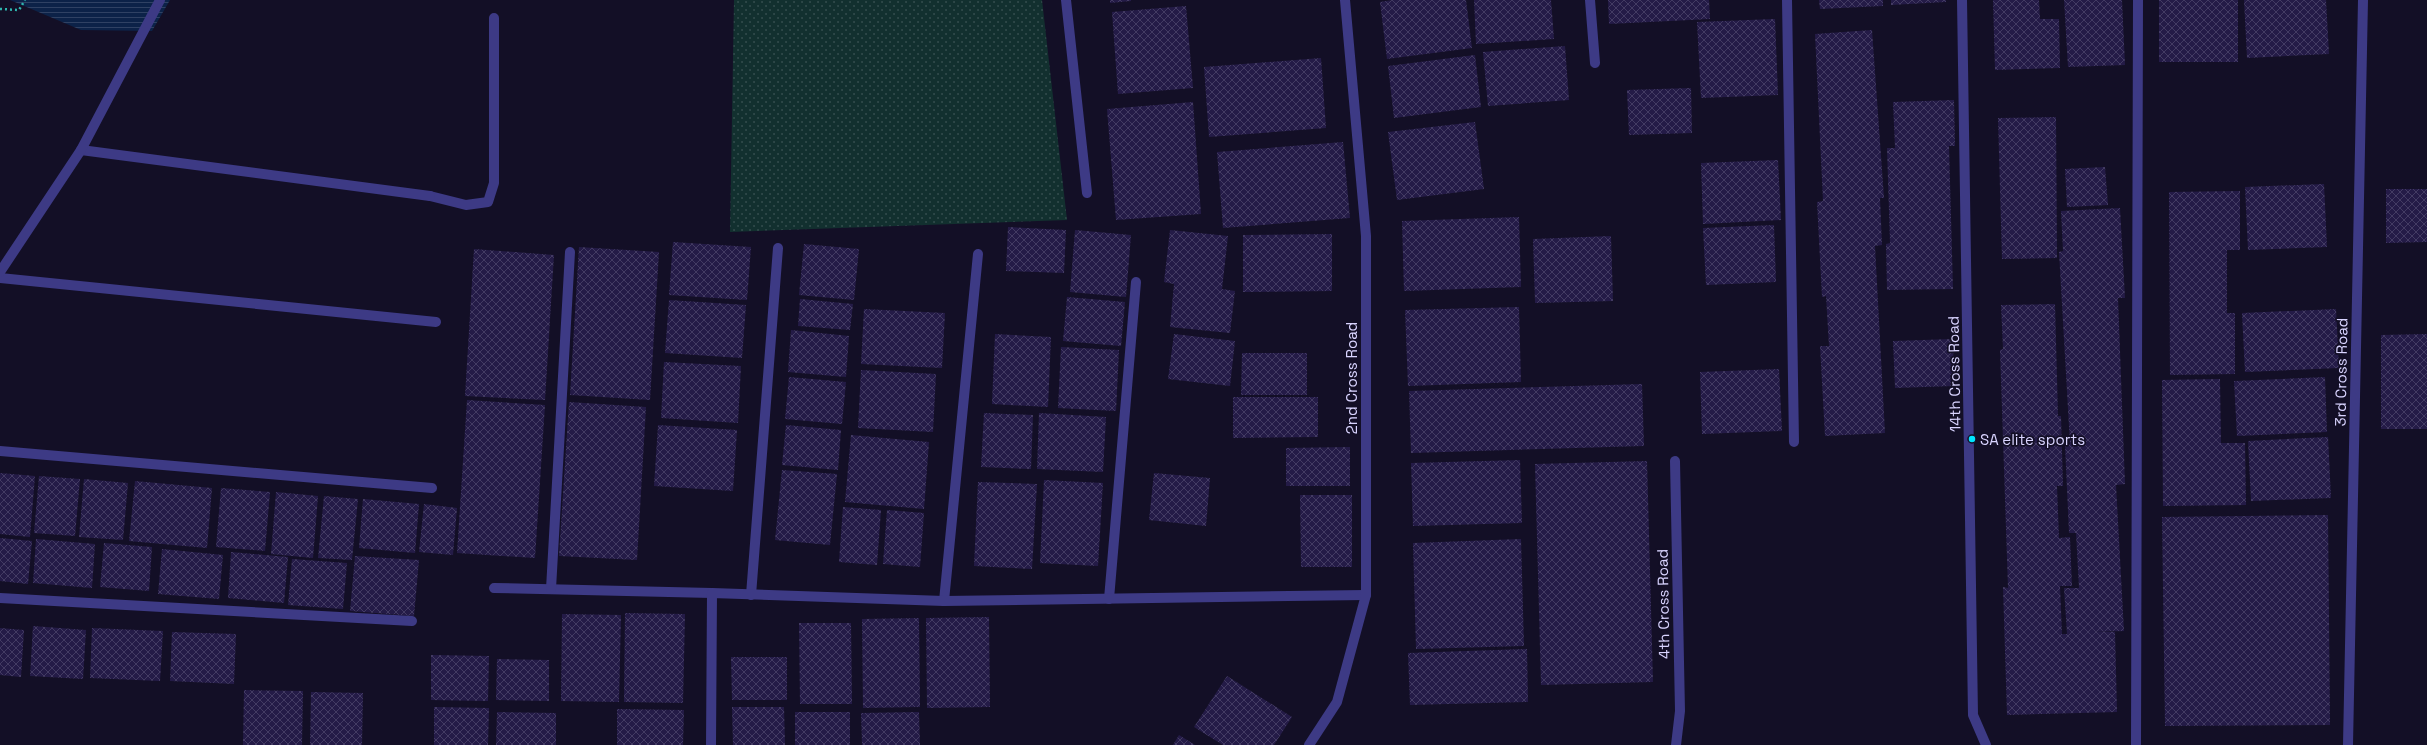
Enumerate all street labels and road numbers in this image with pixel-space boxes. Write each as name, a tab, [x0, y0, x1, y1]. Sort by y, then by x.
street label: 14th Cross Road	[1943, 316, 1965, 432]
street label: 3rd Cross Road	[2331, 317, 2351, 427]
street label: 2nd Cross Road	[1342, 322, 1361, 434]
street label: 4th Cross Road	[1653, 549, 1673, 659]

